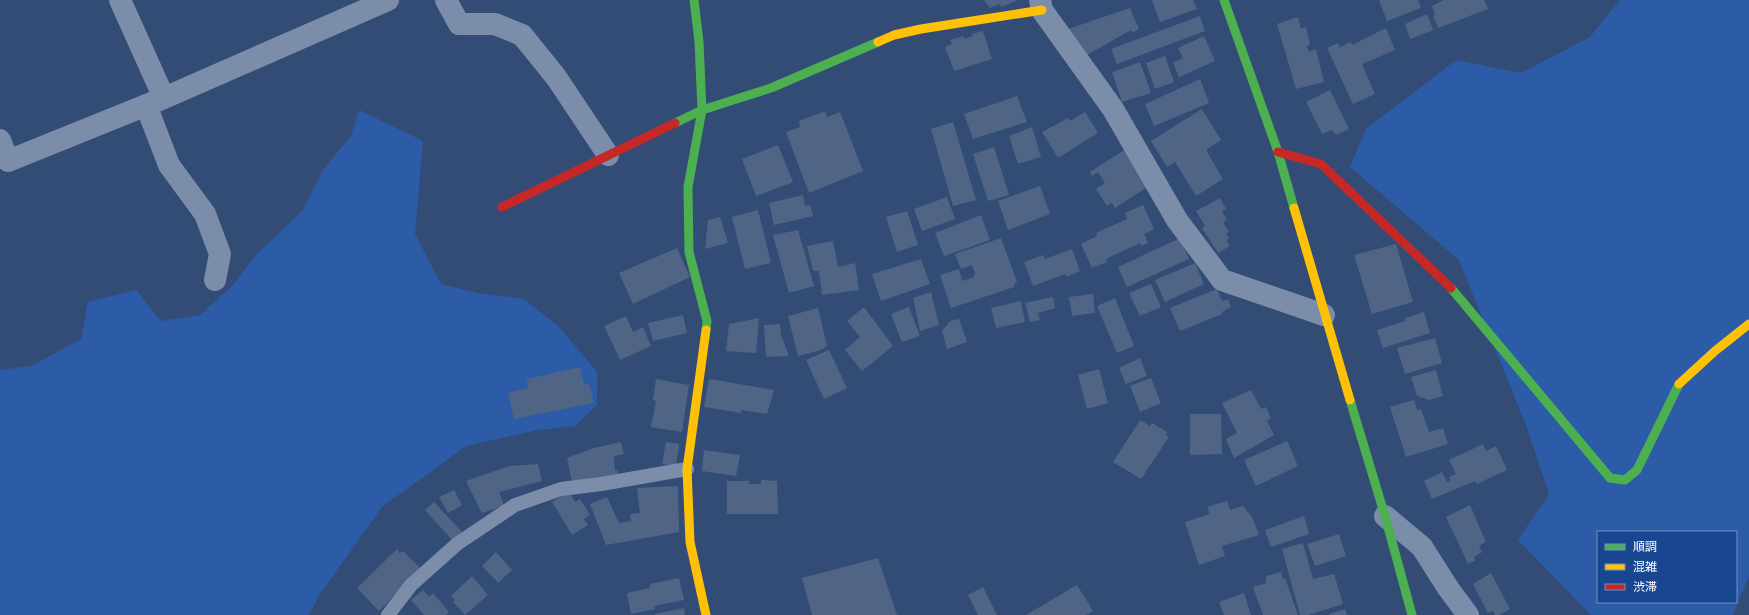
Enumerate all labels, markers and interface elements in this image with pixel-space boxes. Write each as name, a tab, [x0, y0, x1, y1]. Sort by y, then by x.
legend	[1597, 531, 1737, 603]
text: 順調	[1633, 539, 1657, 556]
text: 混雑	[1633, 559, 1657, 576]
text: 渋滞	[1633, 579, 1657, 596]

